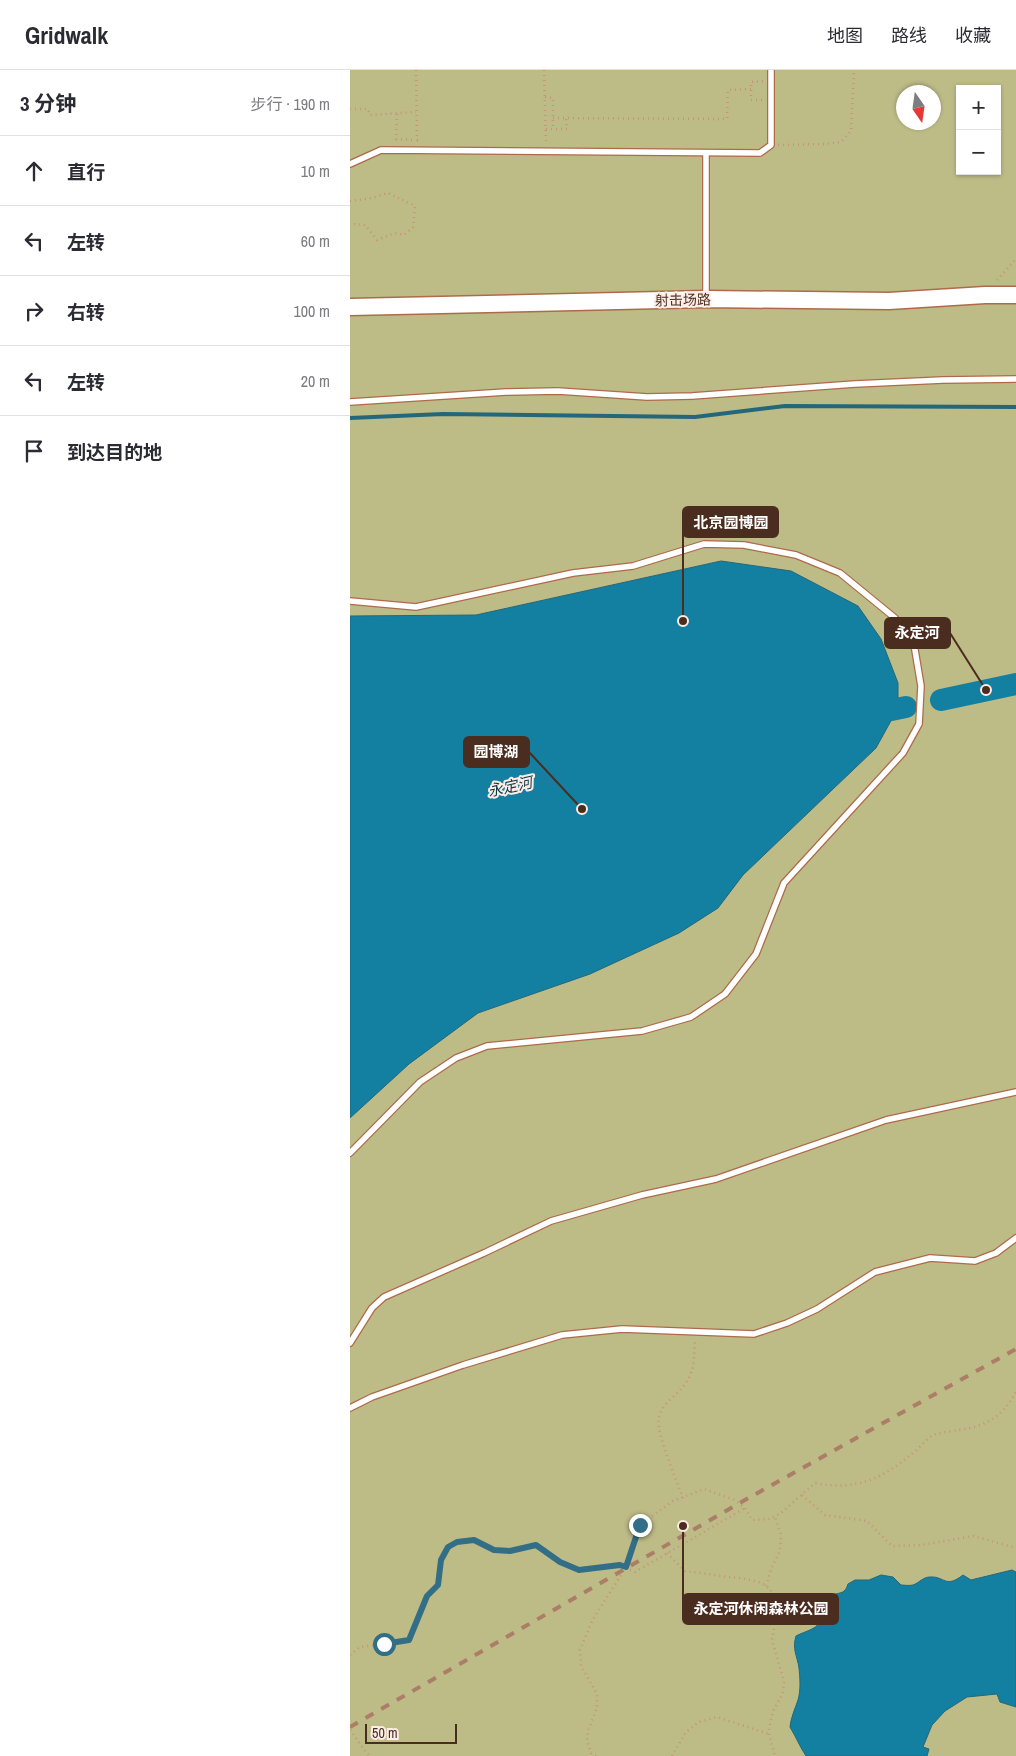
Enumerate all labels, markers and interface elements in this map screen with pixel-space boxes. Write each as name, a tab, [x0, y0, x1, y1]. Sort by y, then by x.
text: Gridwalk	[25, 19, 108, 51]
text: 地图	[827, 23, 863, 48]
text: 路线	[891, 23, 927, 48]
text: 收藏	[955, 23, 991, 48]
north arrow	[896, 85, 941, 130]
map controls	[956, 85, 1001, 175]
button: +	[956, 85, 1001, 130]
text: 3 分钟	[20, 89, 76, 118]
text: 步行 · 190 m	[251, 93, 330, 115]
button: −	[956, 130, 1001, 175]
icon: ahead	[20, 157, 48, 185]
text: 直行	[67, 159, 105, 185]
text: 10 m	[301, 160, 330, 182]
icon: left	[20, 227, 48, 255]
text: 左转	[67, 229, 105, 255]
text: 60 m	[301, 230, 330, 252]
street label: 射击场路	[655, 291, 711, 309]
icon: right	[20, 297, 48, 325]
text: 右转	[67, 299, 105, 325]
text: 100 m	[294, 300, 330, 322]
icon: left	[20, 367, 48, 395]
text: 左转	[67, 369, 105, 395]
text: 20 m	[301, 370, 330, 392]
icon: arrive	[20, 437, 48, 465]
text: 到达目的地	[67, 439, 162, 465]
callout: 北京园博园	[683, 507, 778, 537]
text: 北京园博园	[693, 512, 769, 533]
callout: 永定河	[885, 618, 950, 648]
text: 永定河	[894, 622, 940, 643]
callout: 园博湖	[464, 737, 529, 767]
text: 园博湖	[473, 741, 519, 762]
water label: 永定河	[486, 771, 537, 801]
route end	[629, 1514, 652, 1537]
callout: 永定河休闲森林公园	[683, 1594, 838, 1624]
text: 永定河休闲森林公园	[693, 1598, 829, 1619]
route start	[373, 1633, 396, 1656]
scale bar	[365, 1721, 458, 1744]
text: 50 m	[372, 1724, 398, 1742]

